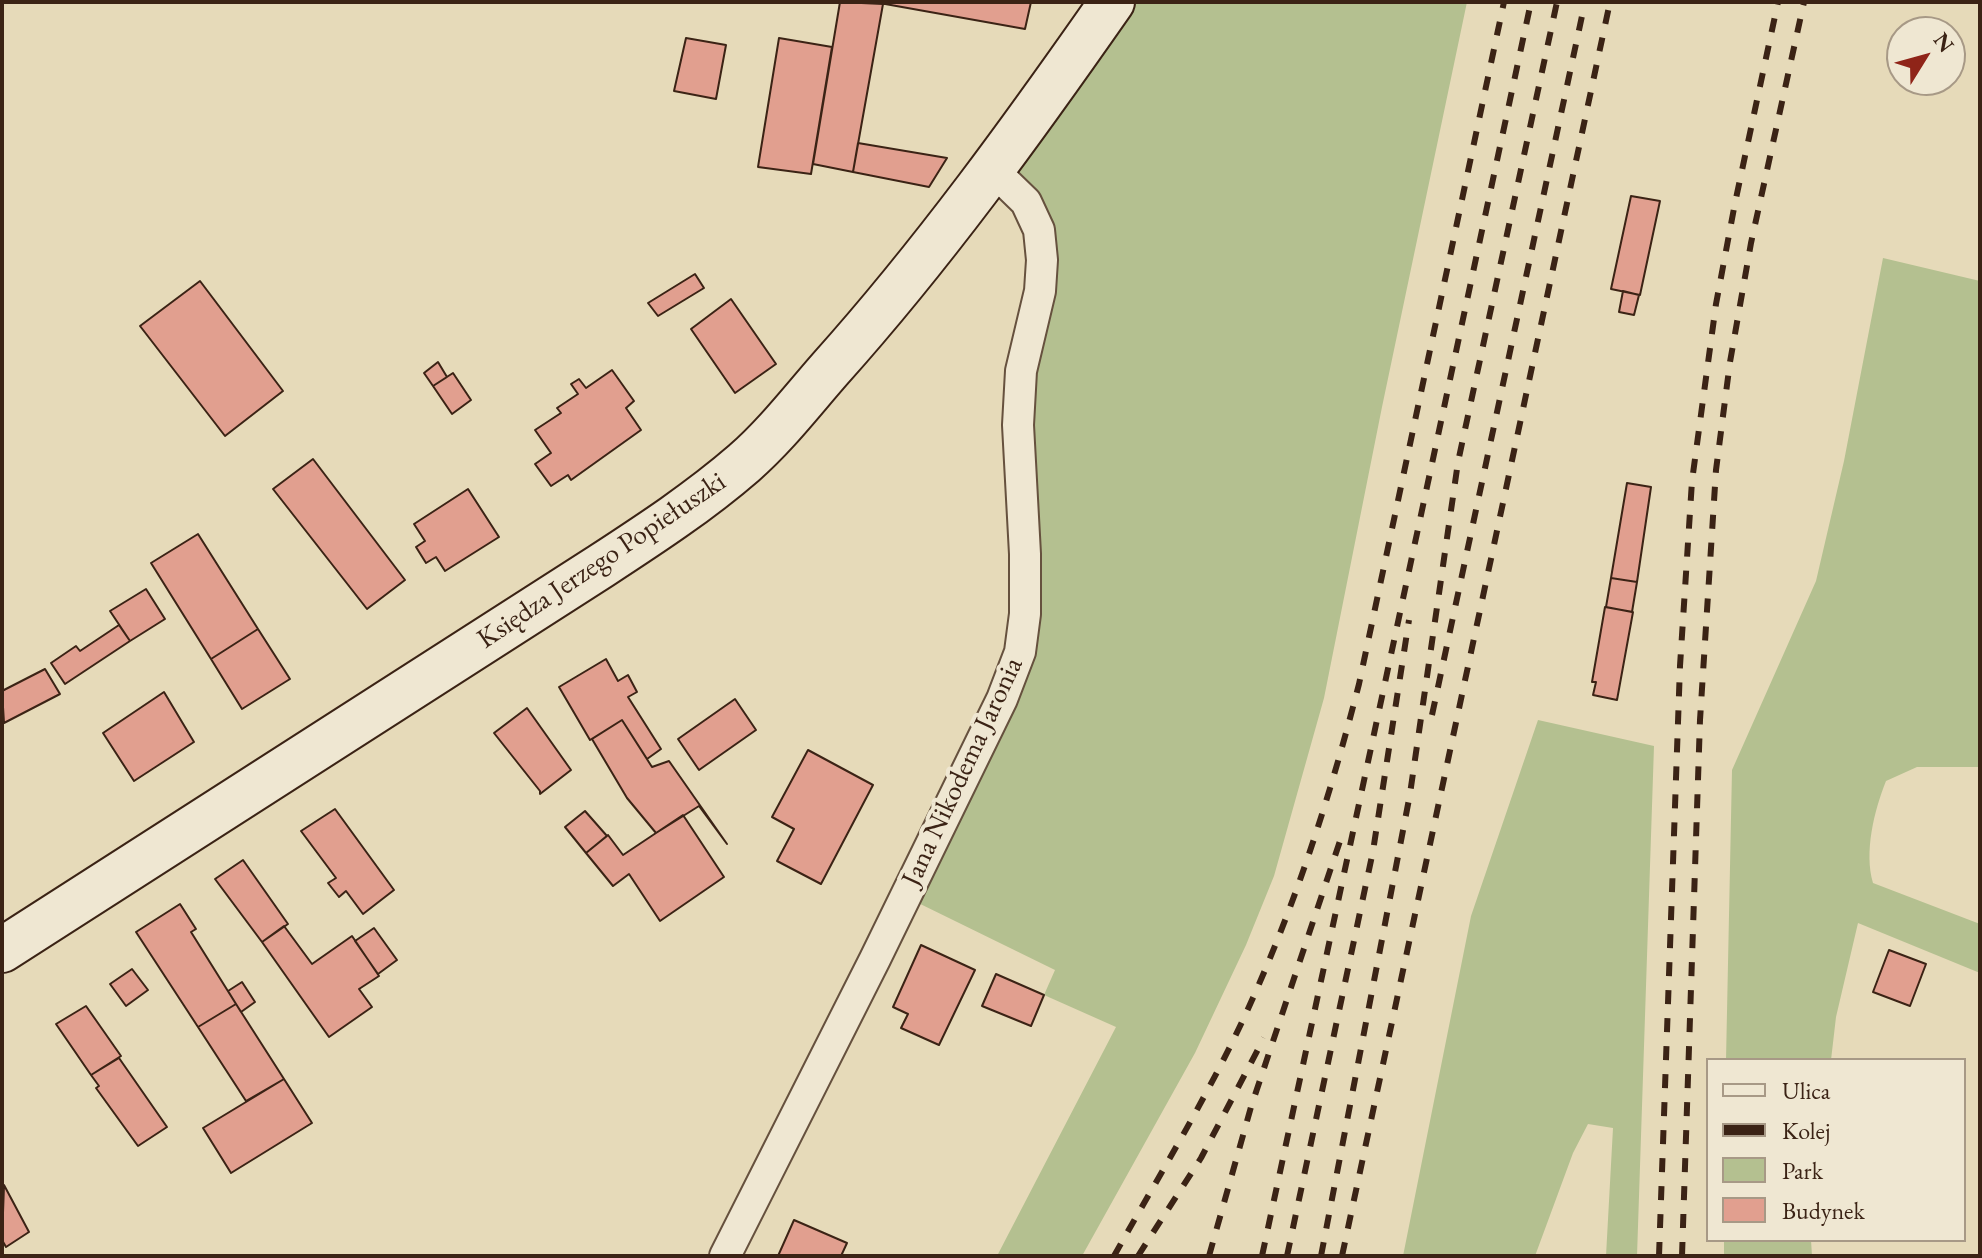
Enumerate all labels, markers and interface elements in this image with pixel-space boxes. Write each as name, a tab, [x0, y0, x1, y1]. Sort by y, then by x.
north arrow	[1886, 16, 1966, 96]
text: N	[1927, 27, 1961, 58]
street label: Księdza Jerzego Popiełuszki	[471, 465, 733, 657]
street label: Jana Nikodema Jaronia	[895, 652, 1031, 892]
legend	[1706, 1058, 1966, 1242]
text: Ulica	[1782, 1075, 1830, 1106]
text: Kolej	[1782, 1115, 1830, 1146]
text: Park	[1782, 1155, 1823, 1186]
text: Budynek	[1782, 1195, 1865, 1226]

